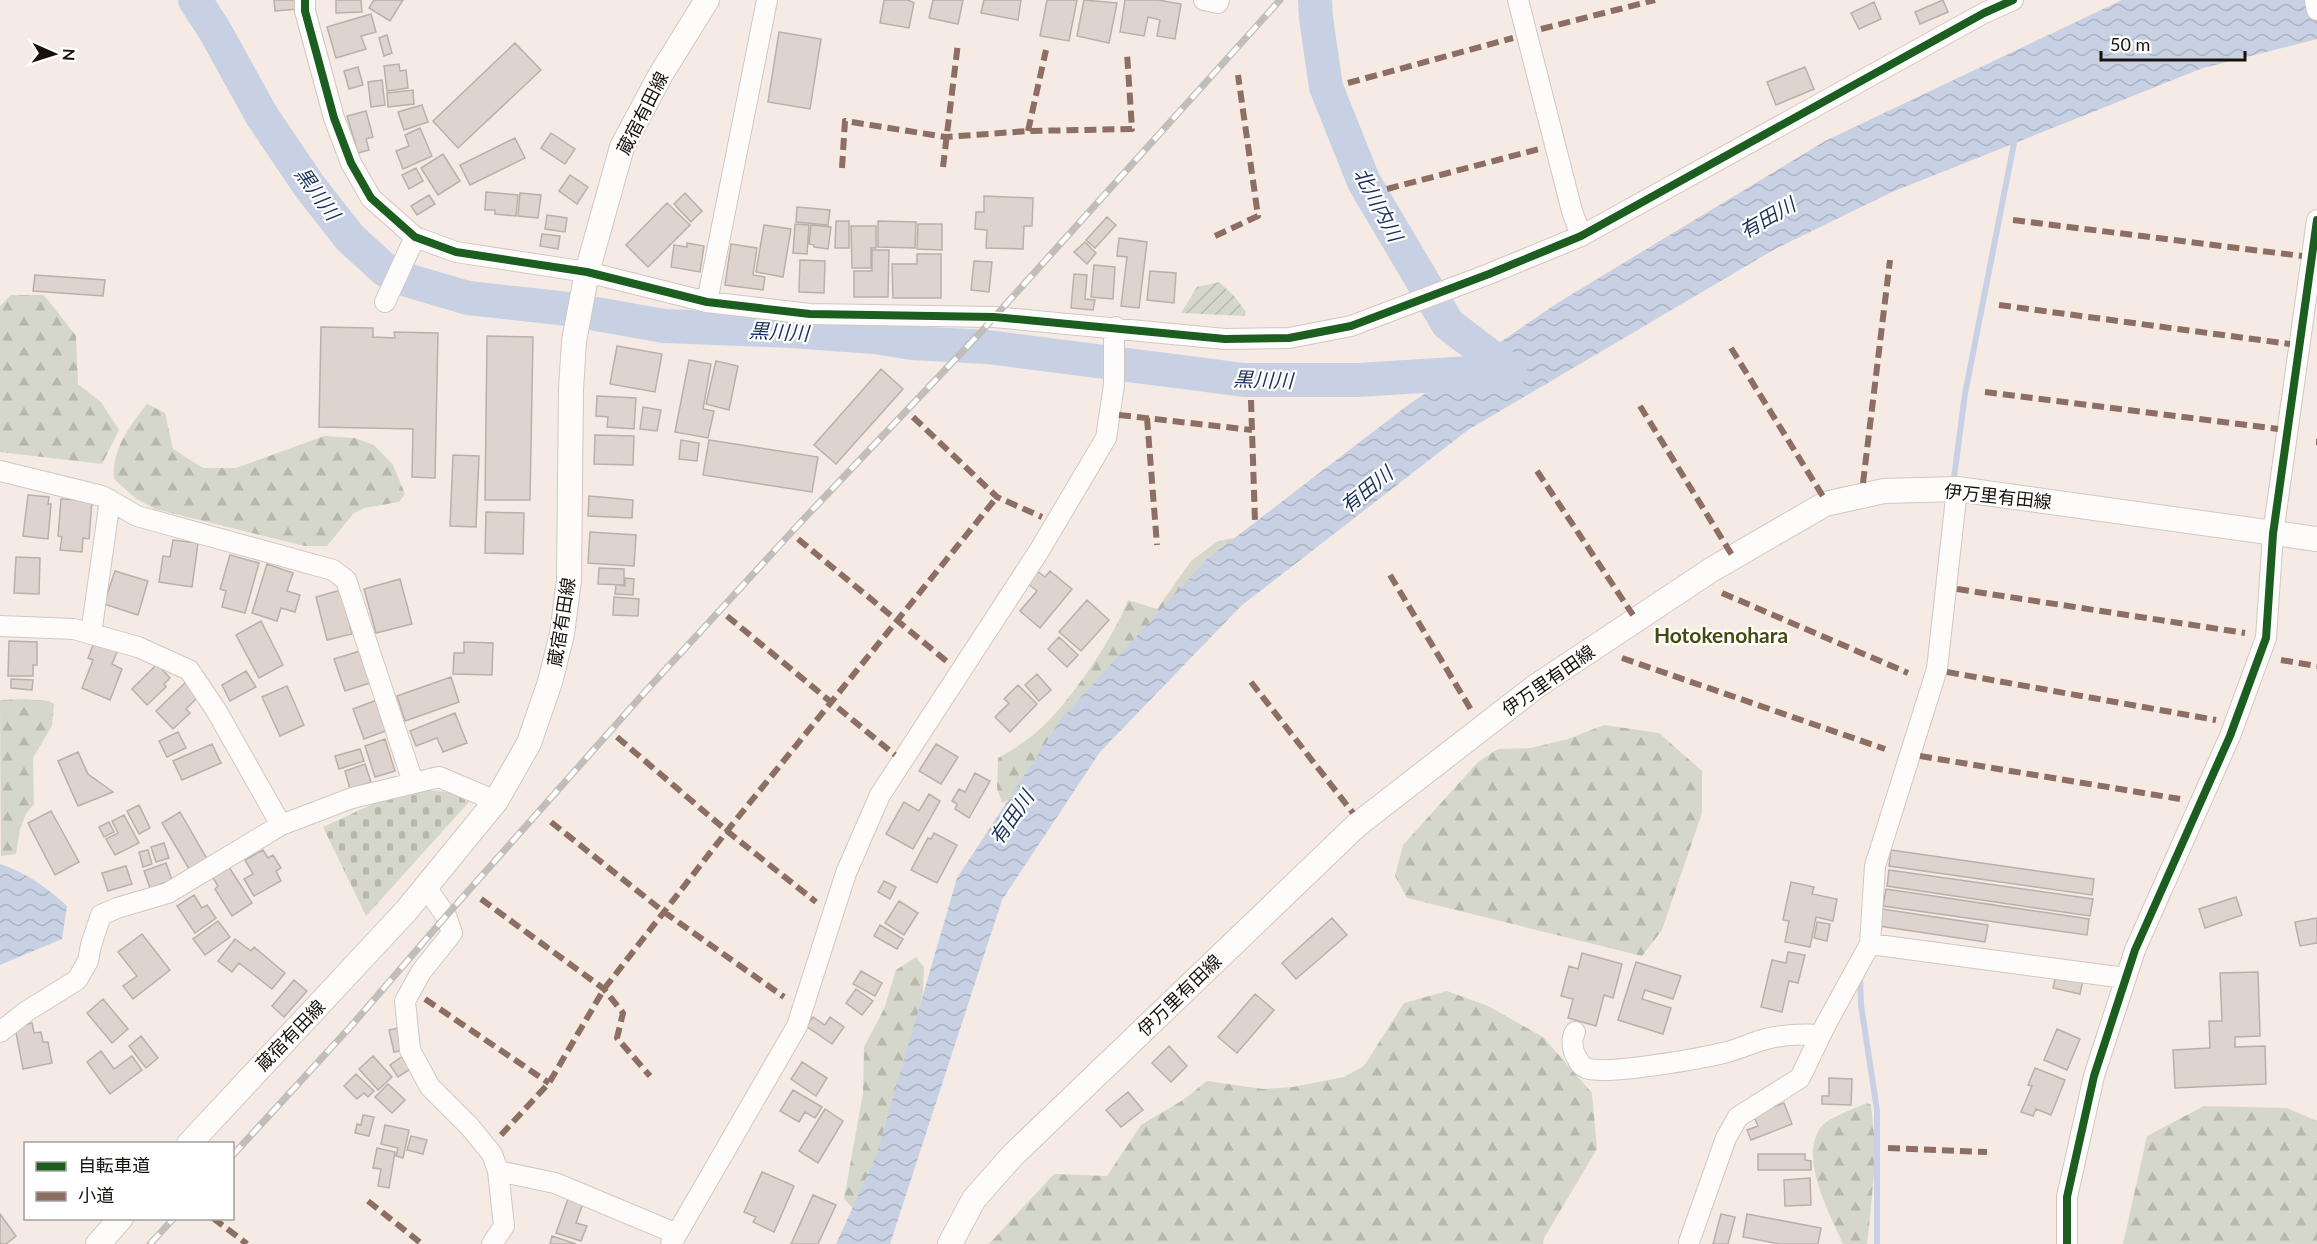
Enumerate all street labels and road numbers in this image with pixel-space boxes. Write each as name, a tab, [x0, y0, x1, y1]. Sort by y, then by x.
street label: 蔵宿有田線	[612, 68, 672, 158]
street label: 伊万里有田線	[1943, 479, 2053, 513]
street label: 蔵宿有田線	[543, 576, 579, 668]
street label: 伊万里有田線	[1497, 640, 1599, 720]
street label: 伊万里有田線	[1133, 950, 1225, 1040]
street label: 蔵宿有田線	[251, 995, 329, 1075]

